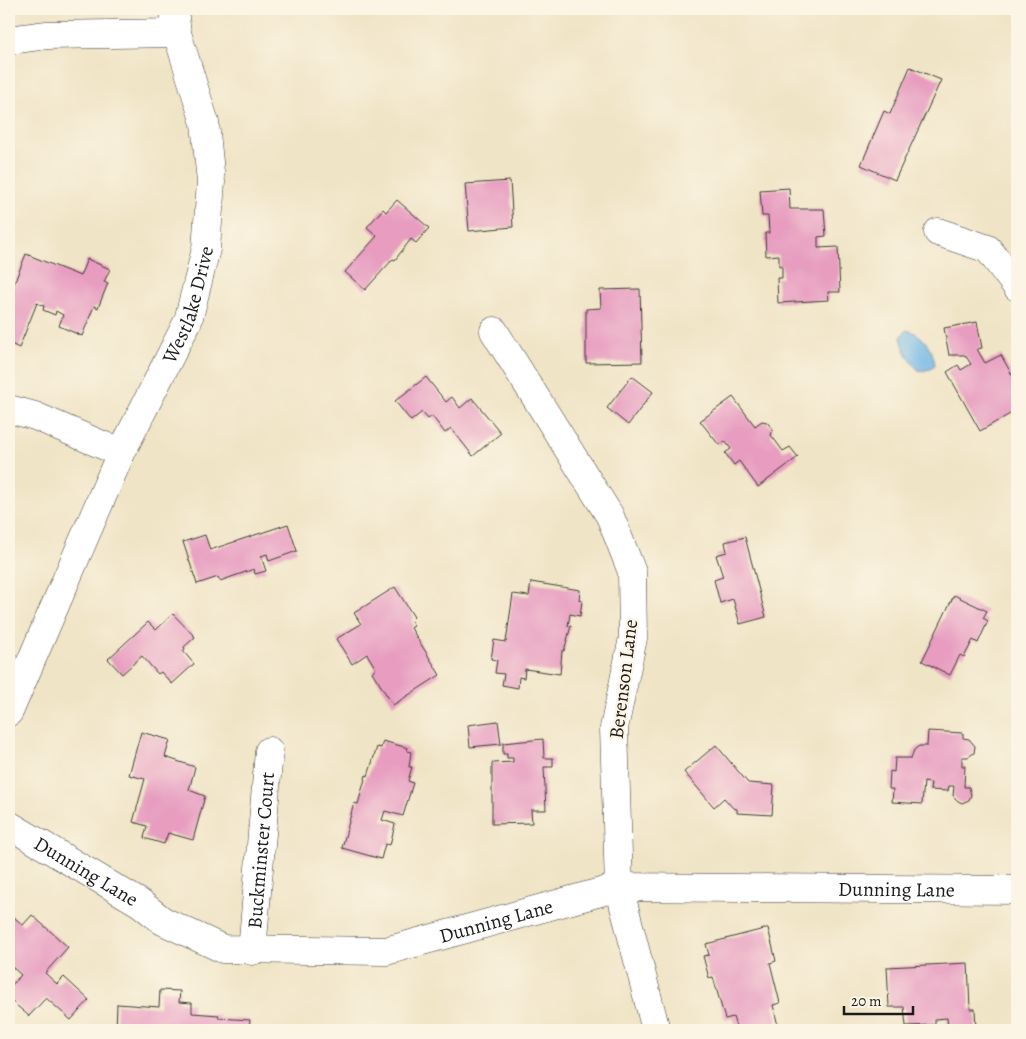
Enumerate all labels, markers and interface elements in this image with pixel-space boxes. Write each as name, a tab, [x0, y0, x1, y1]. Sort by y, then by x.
street label: Westlake Drive	[155, 243, 220, 369]
street label: Berenson Lane	[603, 618, 644, 740]
street label: Buckminster Court	[241, 771, 281, 930]
street label: Dunning Lane	[29, 830, 143, 913]
street label: Dunning Lane	[838, 876, 955, 904]
street label: Dunning Lane	[436, 893, 556, 950]
scale bar	[844, 984, 912, 1016]
text: 20 m	[851, 991, 882, 1011]

